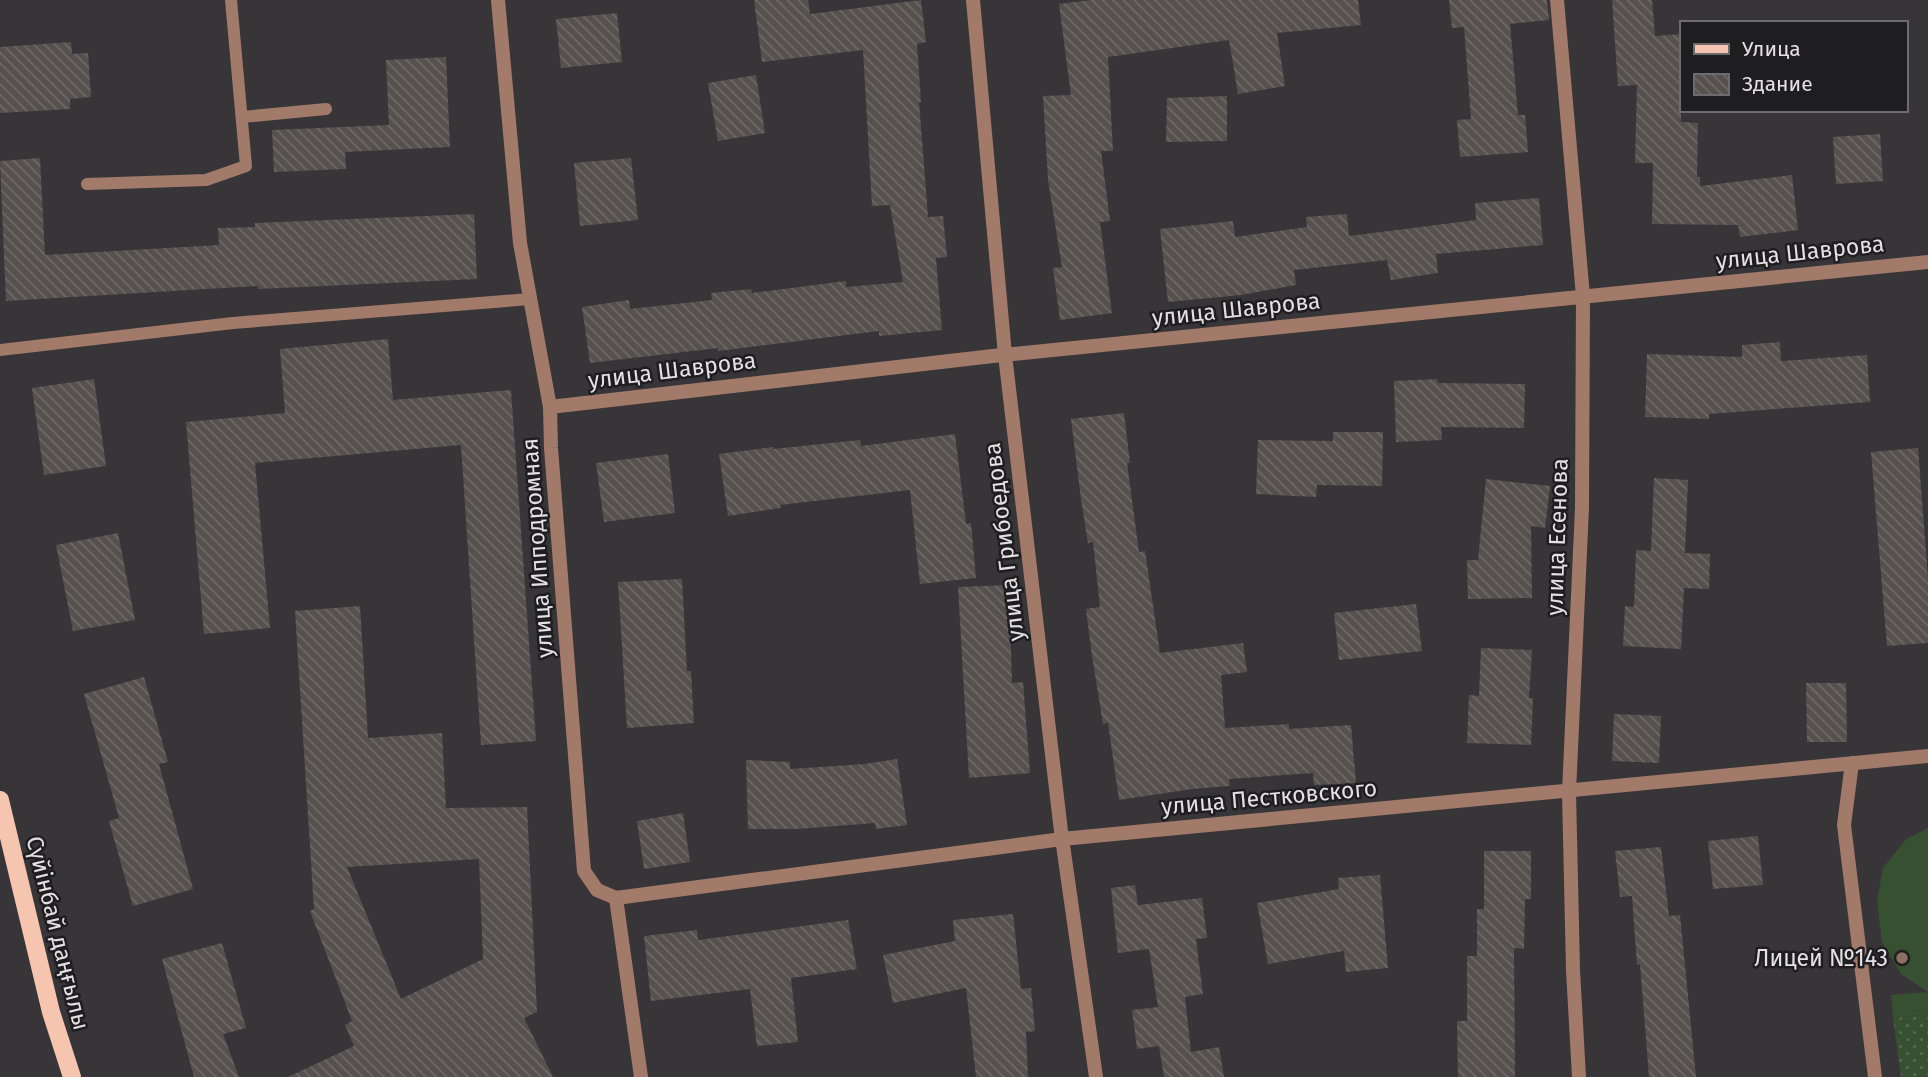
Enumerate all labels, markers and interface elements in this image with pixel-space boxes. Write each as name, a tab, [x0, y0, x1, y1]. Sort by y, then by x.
legend	[1680, 21, 1907, 112]
text: Улица	[1742, 36, 1801, 62]
text: Здание	[1742, 71, 1813, 97]
street label: улица Шаврова	[1714, 229, 1886, 275]
street label: улица Шаврова	[1150, 286, 1322, 332]
street label: улица Шаврова	[586, 346, 758, 394]
street label: улица Ипподромная	[515, 437, 559, 659]
street label: улица Грибоедова	[978, 441, 1030, 643]
street label: улица Есенова	[1540, 458, 1574, 616]
street label: улица Пестковского	[1160, 774, 1378, 820]
street label: Сүйінбай даңғылы	[20, 833, 96, 1033]
place label: Лицей №143	[1754, 944, 1888, 972]
marker: Лицей №143	[1894, 950, 1910, 966]

